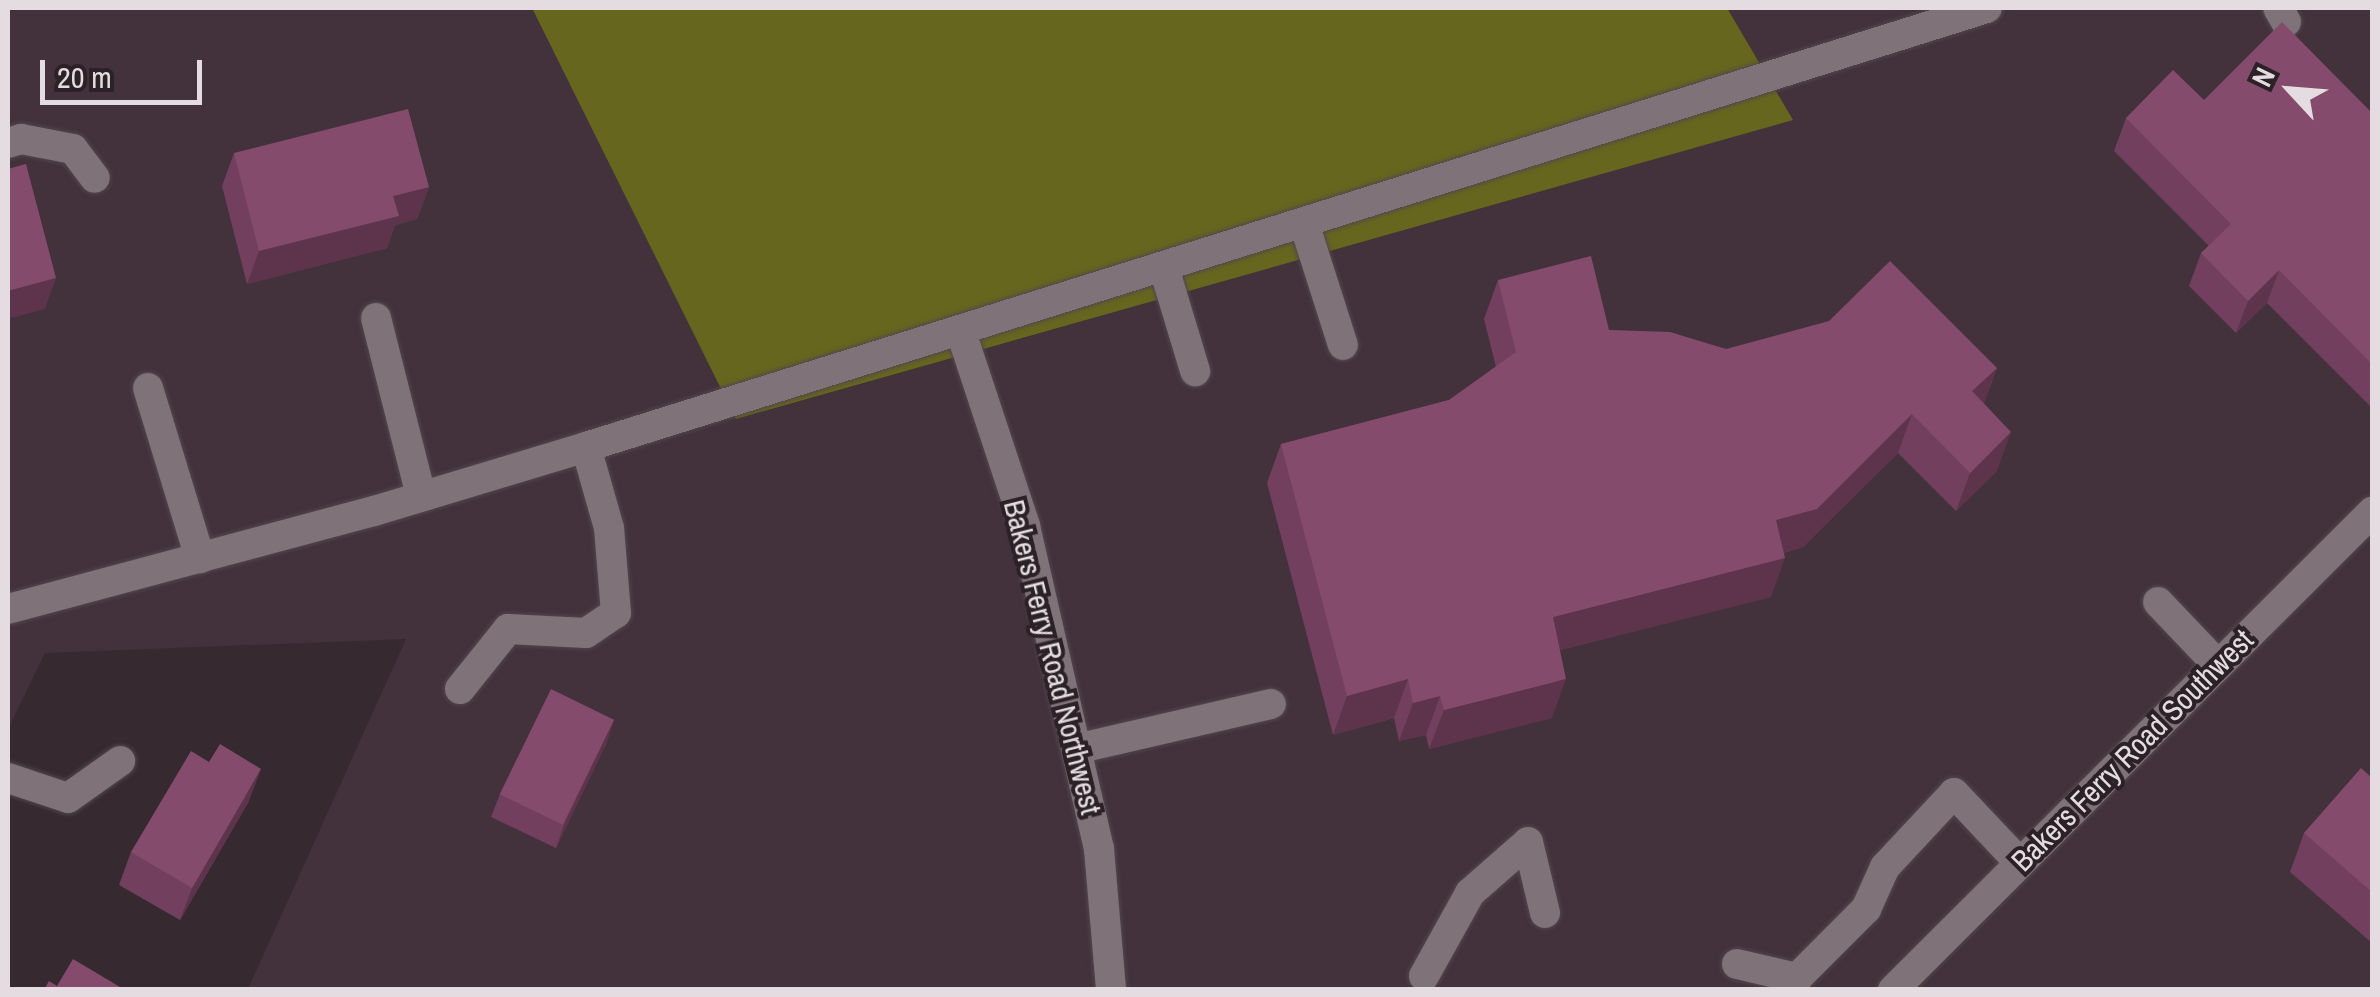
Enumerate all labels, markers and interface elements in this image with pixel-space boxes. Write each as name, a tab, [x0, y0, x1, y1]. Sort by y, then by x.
scale bar	[45, 40, 208, 102]
north arrow	[2240, 40, 2340, 140]
text: 20 m	[57, 57, 112, 97]
text: N	[2242, 61, 2284, 93]
street label: Bakers Ferry Road Northwest	[996, 496, 1110, 818]
street label: Bakers Ferry Road Southwest	[2004, 622, 2260, 878]

